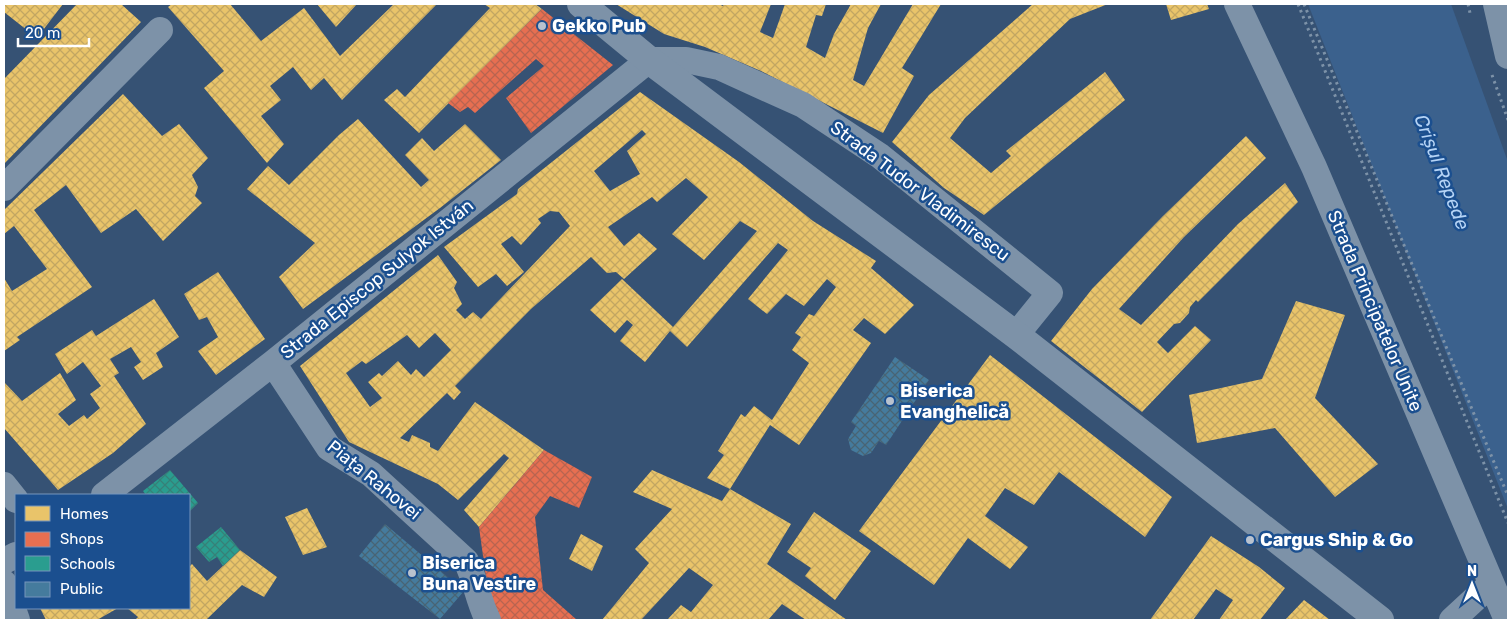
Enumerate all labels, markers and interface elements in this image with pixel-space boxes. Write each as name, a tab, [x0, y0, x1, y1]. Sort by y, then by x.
scale bar	[18, 15, 89, 47]
place label: Gekko Pub	[552, 15, 646, 37]
marker: Gekko Pub	[536, 20, 548, 32]
text: 20 m	[25, 24, 60, 42]
water label: Crișul Repede	[1409, 111, 1475, 233]
street label: Strada Tudor Vladimirescu	[826, 116, 1014, 266]
street label: Strada Episcop Sulyok István	[276, 194, 478, 364]
street label: Strada Principatelor Unite	[1323, 207, 1427, 415]
place label: Biserica Evanghelică	[900, 380, 1009, 423]
marker: Biserica Evanghelică	[884, 395, 896, 407]
street label: Piața Rahovei	[323, 436, 425, 524]
legend	[15, 494, 190, 609]
text: Homes	[60, 505, 109, 523]
place label: Cargus Ship & Go	[1260, 529, 1413, 551]
text: Shops	[60, 530, 104, 548]
marker: Cargus Ship & Go	[1244, 534, 1256, 546]
place label: Biserica Buna Vestire	[422, 552, 537, 595]
text: Schools	[60, 555, 116, 573]
north arrow	[1447, 559, 1497, 609]
text: N	[1467, 563, 1477, 580]
marker: Biserica Buna Vestire	[406, 567, 418, 579]
text: Public	[60, 580, 103, 598]

